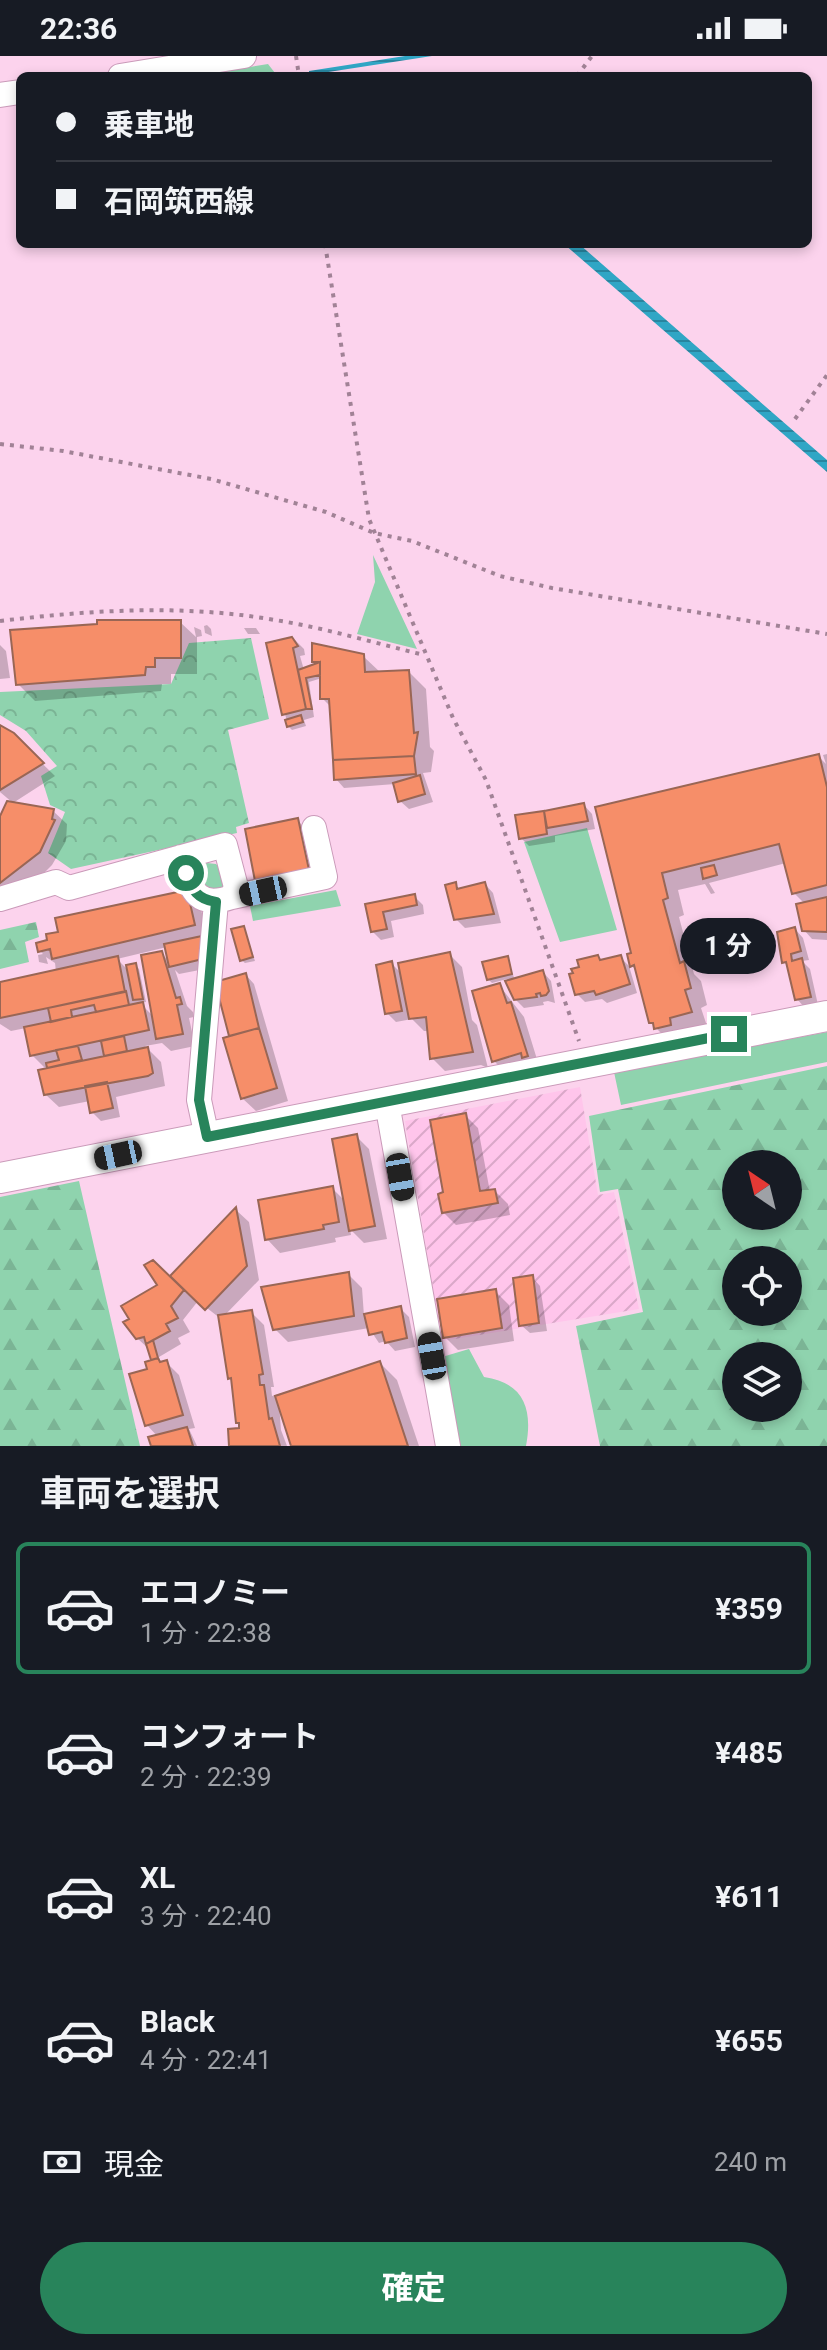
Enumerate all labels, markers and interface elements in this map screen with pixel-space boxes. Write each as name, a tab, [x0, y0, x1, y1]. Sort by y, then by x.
text: 22:36	[40, 11, 117, 46]
text: 乗車地	[104, 107, 194, 142]
text: 石岡筑西線	[104, 184, 254, 219]
route start	[168, 855, 204, 891]
car	[237, 874, 289, 908]
callout: 1 分	[681, 918, 777, 974]
text: 1 分	[704, 931, 752, 961]
route end	[711, 1016, 747, 1052]
car	[92, 1138, 144, 1172]
north arrow	[722, 1150, 802, 1230]
map controls	[722, 1150, 802, 1422]
car	[384, 1151, 416, 1203]
button: locate	[722, 1246, 802, 1326]
car	[416, 1330, 448, 1382]
button: layers	[722, 1342, 802, 1422]
text: 車両を選択	[40, 1473, 220, 1515]
icon: car	[44, 1572, 116, 1644]
text: エコノミー	[140, 1575, 290, 1610]
text: ¥359	[715, 1591, 783, 1626]
text: 1 分 · 22:38	[140, 1618, 272, 1648]
icon: car	[44, 1716, 116, 1788]
text: コンフォート	[140, 1719, 319, 1754]
text: ¥485	[715, 1735, 783, 1770]
text: 2 分 · 22:39	[140, 1762, 272, 1792]
icon: car	[44, 1860, 116, 1932]
text: XL	[140, 1860, 175, 1895]
text: ¥611	[715, 1879, 783, 1914]
text: 3 分 · 22:40	[140, 1901, 272, 1931]
icon: car	[44, 2004, 116, 2076]
text: Black	[140, 2004, 215, 2039]
text: ¥655	[715, 2023, 783, 2058]
text: 4 分 · 22:41	[140, 2045, 272, 2075]
icon: cash	[40, 2140, 84, 2184]
text: 現金	[104, 2147, 164, 2182]
text: 240 m	[714, 2147, 787, 2177]
button: 確定	[40, 2242, 787, 2334]

